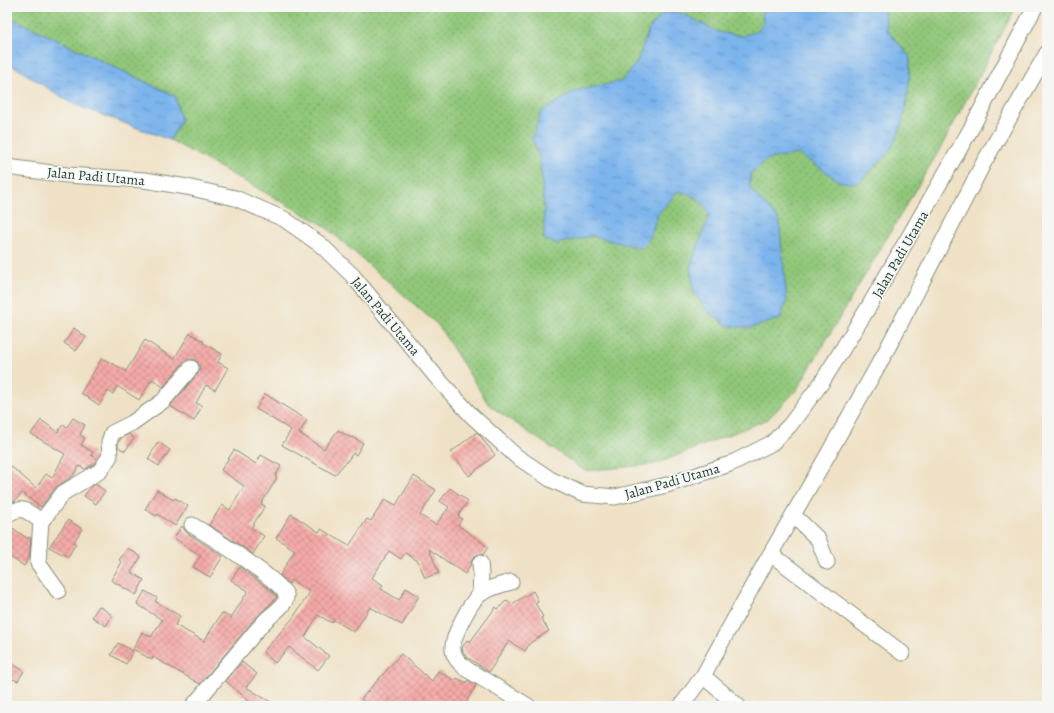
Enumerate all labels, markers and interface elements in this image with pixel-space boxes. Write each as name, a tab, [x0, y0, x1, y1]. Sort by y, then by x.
street label: Jalan Padi Utama	[46, 163, 146, 190]
street label: Jalan Padi Utama	[868, 207, 933, 301]
street label: Jalan Padi Utama	[347, 273, 425, 360]
street label: Jalan Padi Utama	[622, 459, 722, 504]

